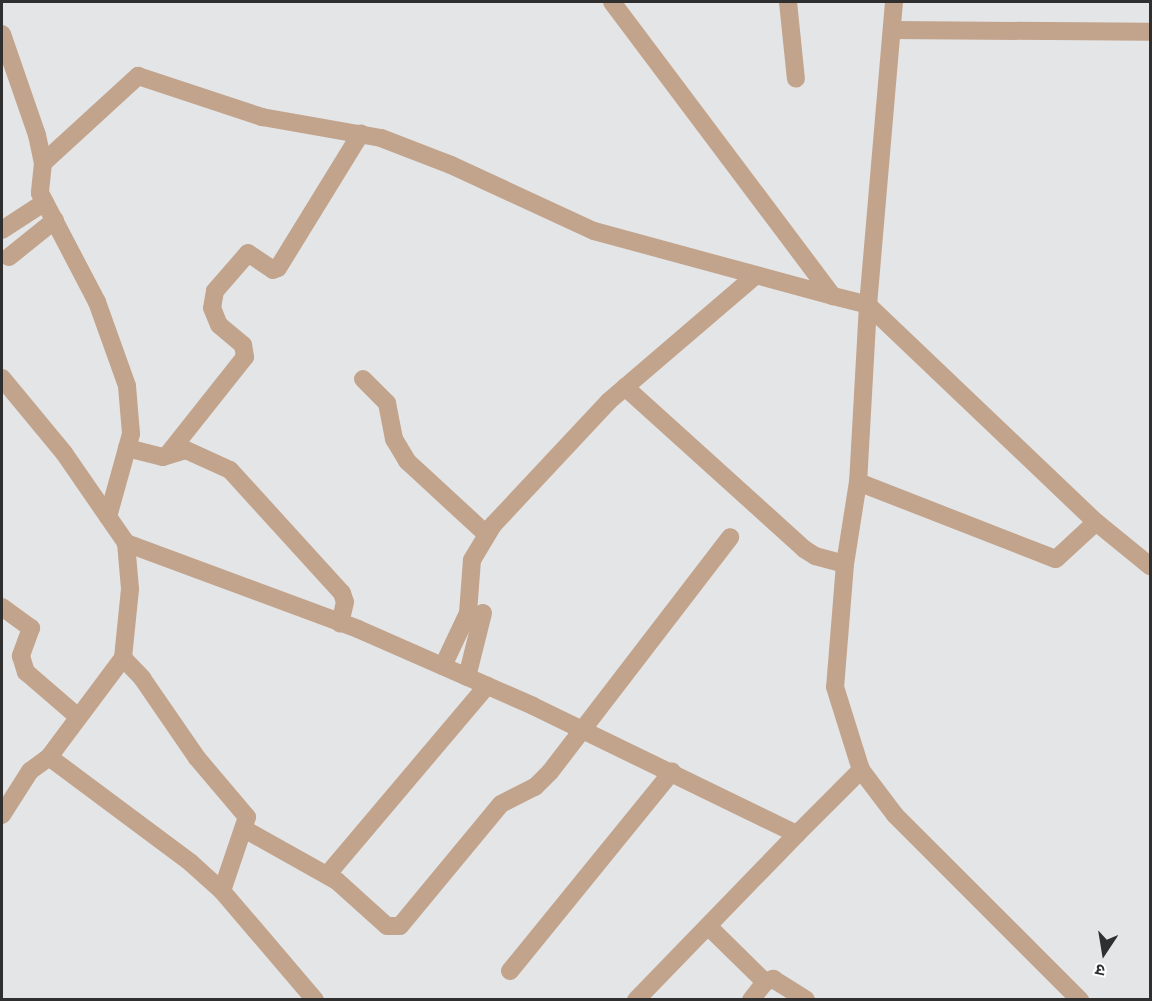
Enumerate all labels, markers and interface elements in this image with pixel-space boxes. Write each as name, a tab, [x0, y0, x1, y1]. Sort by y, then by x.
north arrow	[1074, 923, 1134, 983]
text: उ	[1094, 961, 1107, 981]

